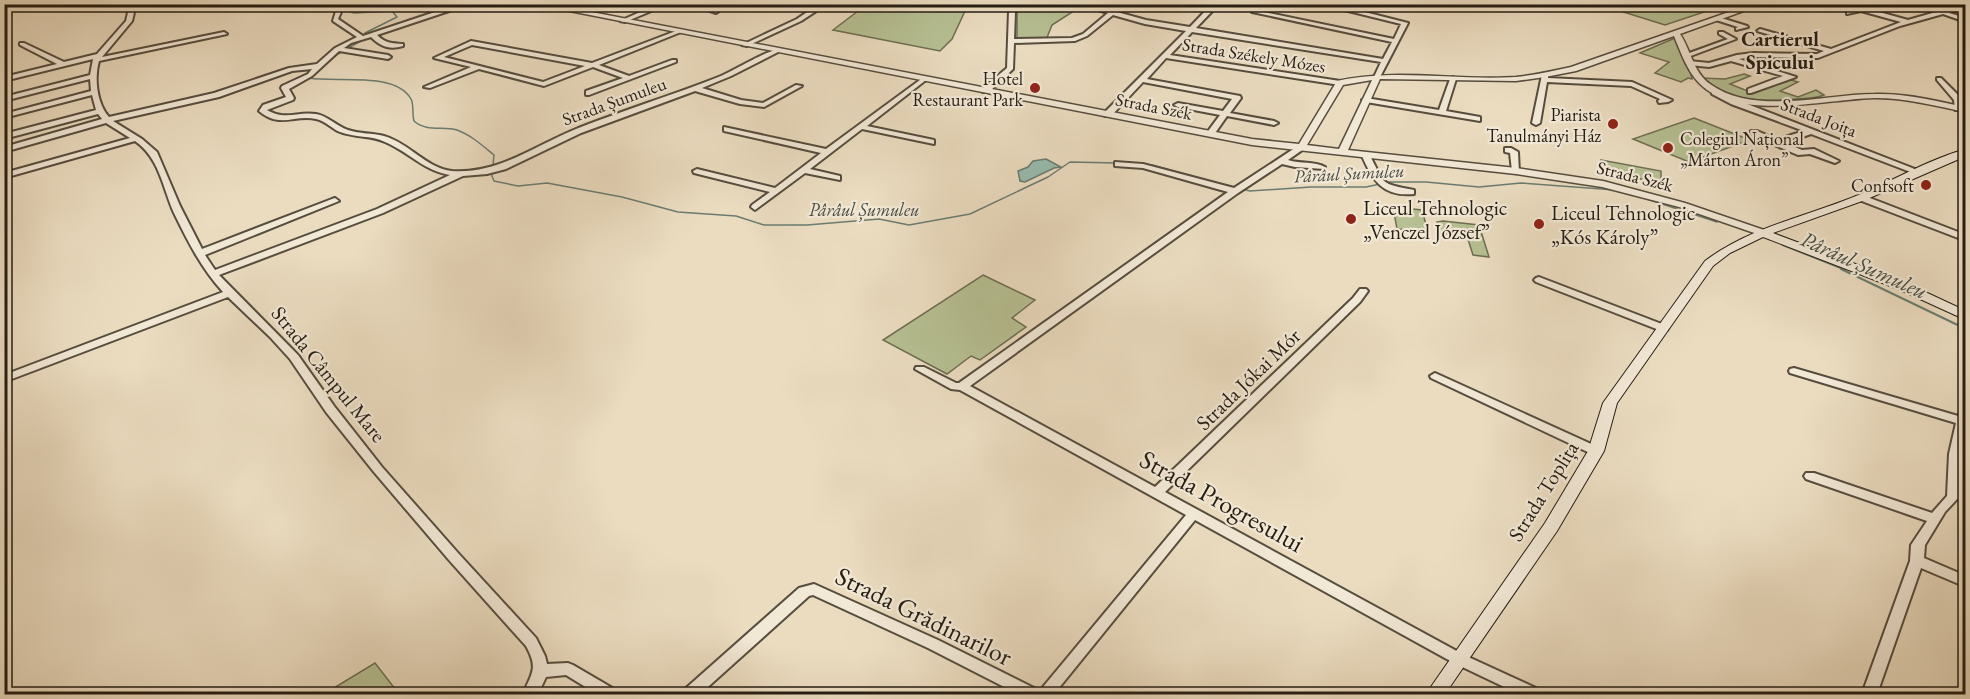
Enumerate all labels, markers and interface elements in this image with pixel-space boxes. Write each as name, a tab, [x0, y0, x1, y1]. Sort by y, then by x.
district label: Cartierul Spicului	[1741, 26, 1819, 75]
street label: Strada Székely Mózes	[1181, 32, 1327, 78]
place label: Hotel Restaurant Park	[912, 67, 1024, 111]
street label: Strada Șumuleu	[559, 71, 670, 130]
marker: Hotel Restaurant Park	[1028, 81, 1042, 95]
street label: Strada Szék	[1114, 87, 1195, 125]
street label: Strada Joița	[1778, 92, 1861, 142]
place label: Piarista Tanulmányi Ház	[1486, 103, 1602, 147]
marker: Piarista Tanulmányi Ház	[1606, 117, 1620, 131]
place label: Colegiul Național „Márton Áron”	[1680, 127, 1804, 171]
marker: Colegiul Național „Márton Áron”	[1661, 141, 1675, 155]
street label: Strada Szék	[1595, 155, 1676, 197]
water label: Pârâul Șumuleu	[1293, 159, 1405, 188]
place label: Confsoft	[1851, 174, 1914, 197]
marker: Confsoft	[1919, 178, 1933, 192]
place label: Liceul Tehnologic „Venczel József”	[1363, 194, 1507, 245]
water label: Pârâul Șumuleu	[809, 198, 919, 222]
place label: Liceul Tehnologic „Kós Károly”	[1551, 199, 1695, 250]
marker: Liceul Tehnologic „Venczel József”	[1344, 212, 1358, 226]
marker: Liceul Tehnologic „Kós Károly”	[1532, 217, 1546, 231]
water label: Pârâul Șumuleu	[1796, 224, 1932, 306]
street label: Strada Câmpul Mare	[266, 300, 392, 448]
street label: Strada Jókai Mór	[1190, 322, 1306, 436]
street label: Strada Toplița	[1502, 435, 1585, 546]
street label: Strada Progresului	[1134, 442, 1310, 560]
street label: Strada Grădinarilor	[830, 559, 1018, 674]

